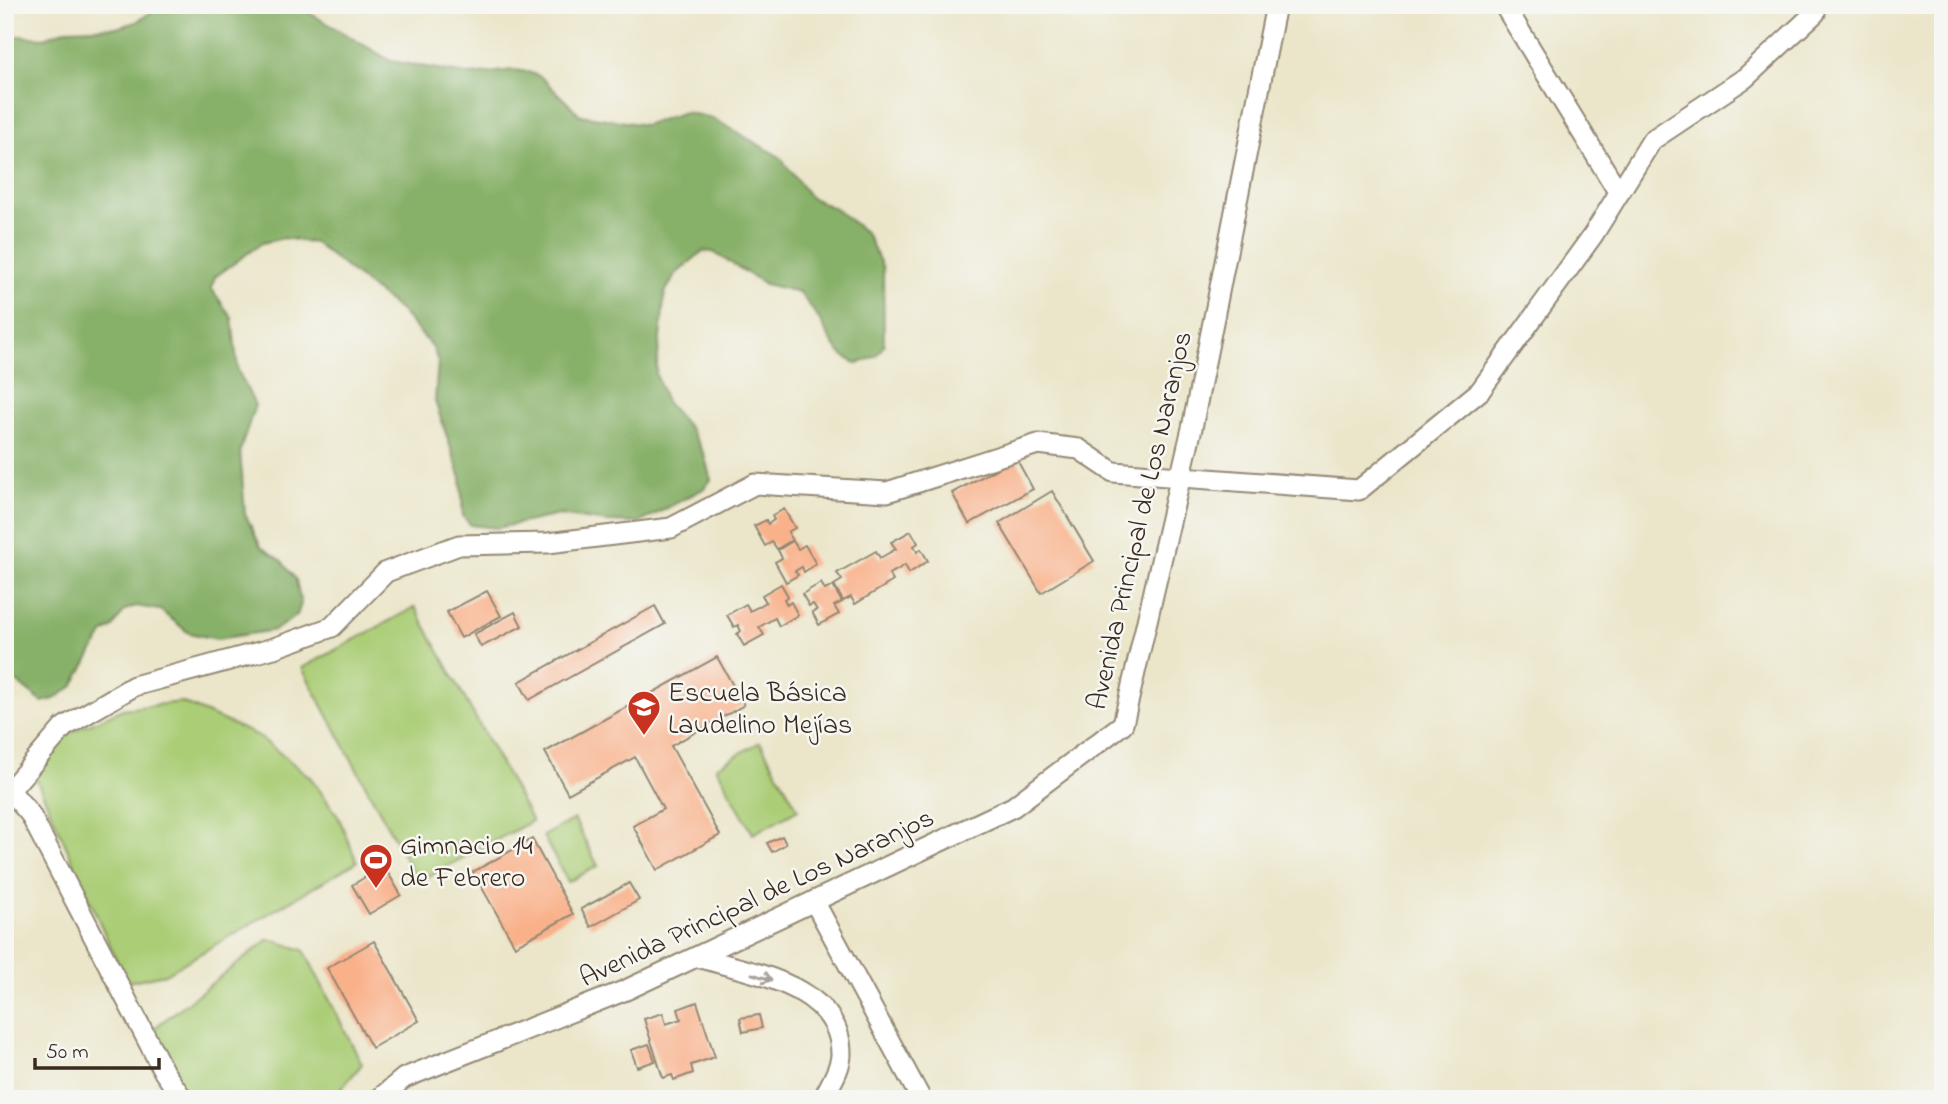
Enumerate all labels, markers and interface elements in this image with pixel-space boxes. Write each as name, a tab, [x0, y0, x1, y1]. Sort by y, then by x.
street label: Avenida Principal de Los Naranjos	[1078, 328, 1205, 714]
place label: Escuela Básica Laudelino Mejías	[668, 674, 852, 747]
school or university icon: Escuela Básica Laudelino Mejías	[625, 688, 663, 737]
street label: Avenida Principal de Los Naranjos	[573, 799, 942, 1000]
place label: Gimnacio 14 de Febrero	[400, 827, 533, 900]
sports icon: Gimnacio 14 de Febrero	[357, 841, 395, 890]
one-way arrow	[751, 971, 773, 984]
scale bar	[35, 1027, 159, 1071]
text: 50 m	[46, 1038, 89, 1068]

